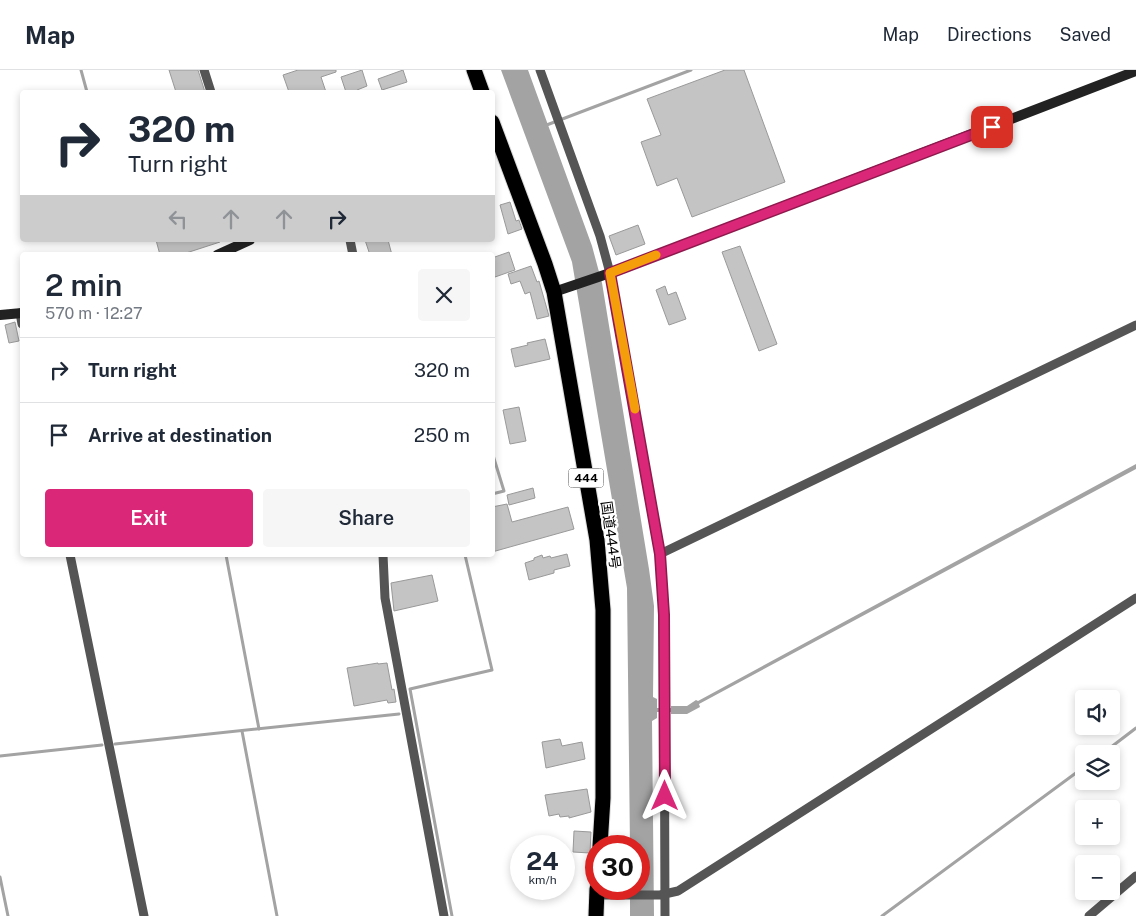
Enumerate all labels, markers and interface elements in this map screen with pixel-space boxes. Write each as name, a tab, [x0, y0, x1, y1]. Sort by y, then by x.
text: Map	[25, 21, 75, 49]
text: Map	[882, 24, 919, 45]
text: Directions	[947, 24, 1032, 45]
text: Saved	[1060, 24, 1111, 45]
pin	[971, 106, 1013, 148]
text: 320 m	[128, 109, 235, 150]
icon: right	[45, 110, 110, 175]
icon: arrive	[978, 113, 1006, 141]
text: Turn right	[128, 151, 228, 177]
icon: left	[164, 205, 192, 233]
icon: ahead	[217, 205, 245, 233]
icon: ahead	[270, 205, 298, 233]
icon: right	[323, 205, 351, 233]
text: 2 min	[45, 267, 122, 303]
button: close	[418, 269, 470, 321]
text: 570 m · 12:27	[45, 304, 143, 323]
icon: right	[45, 356, 73, 384]
text: Turn right	[88, 359, 177, 381]
text: 320 m	[414, 359, 470, 381]
icon: arrive	[45, 421, 73, 449]
text: Arrive at destination	[88, 424, 272, 446]
text: 250 m	[414, 424, 470, 446]
road number: 444	[568, 468, 604, 488]
button: Exit	[45, 489, 253, 547]
button: Share	[263, 489, 470, 547]
street label: 国道444号	[598, 500, 624, 570]
map controls	[1075, 690, 1120, 900]
button: sound	[1075, 690, 1120, 735]
button: layers	[1075, 745, 1120, 790]
position arrow	[638, 769, 690, 821]
button: +	[1075, 800, 1120, 845]
speed limit sign: 30	[585, 835, 650, 900]
text: 24	[526, 846, 559, 876]
button: −	[1075, 855, 1120, 900]
text: km/h	[528, 873, 557, 887]

